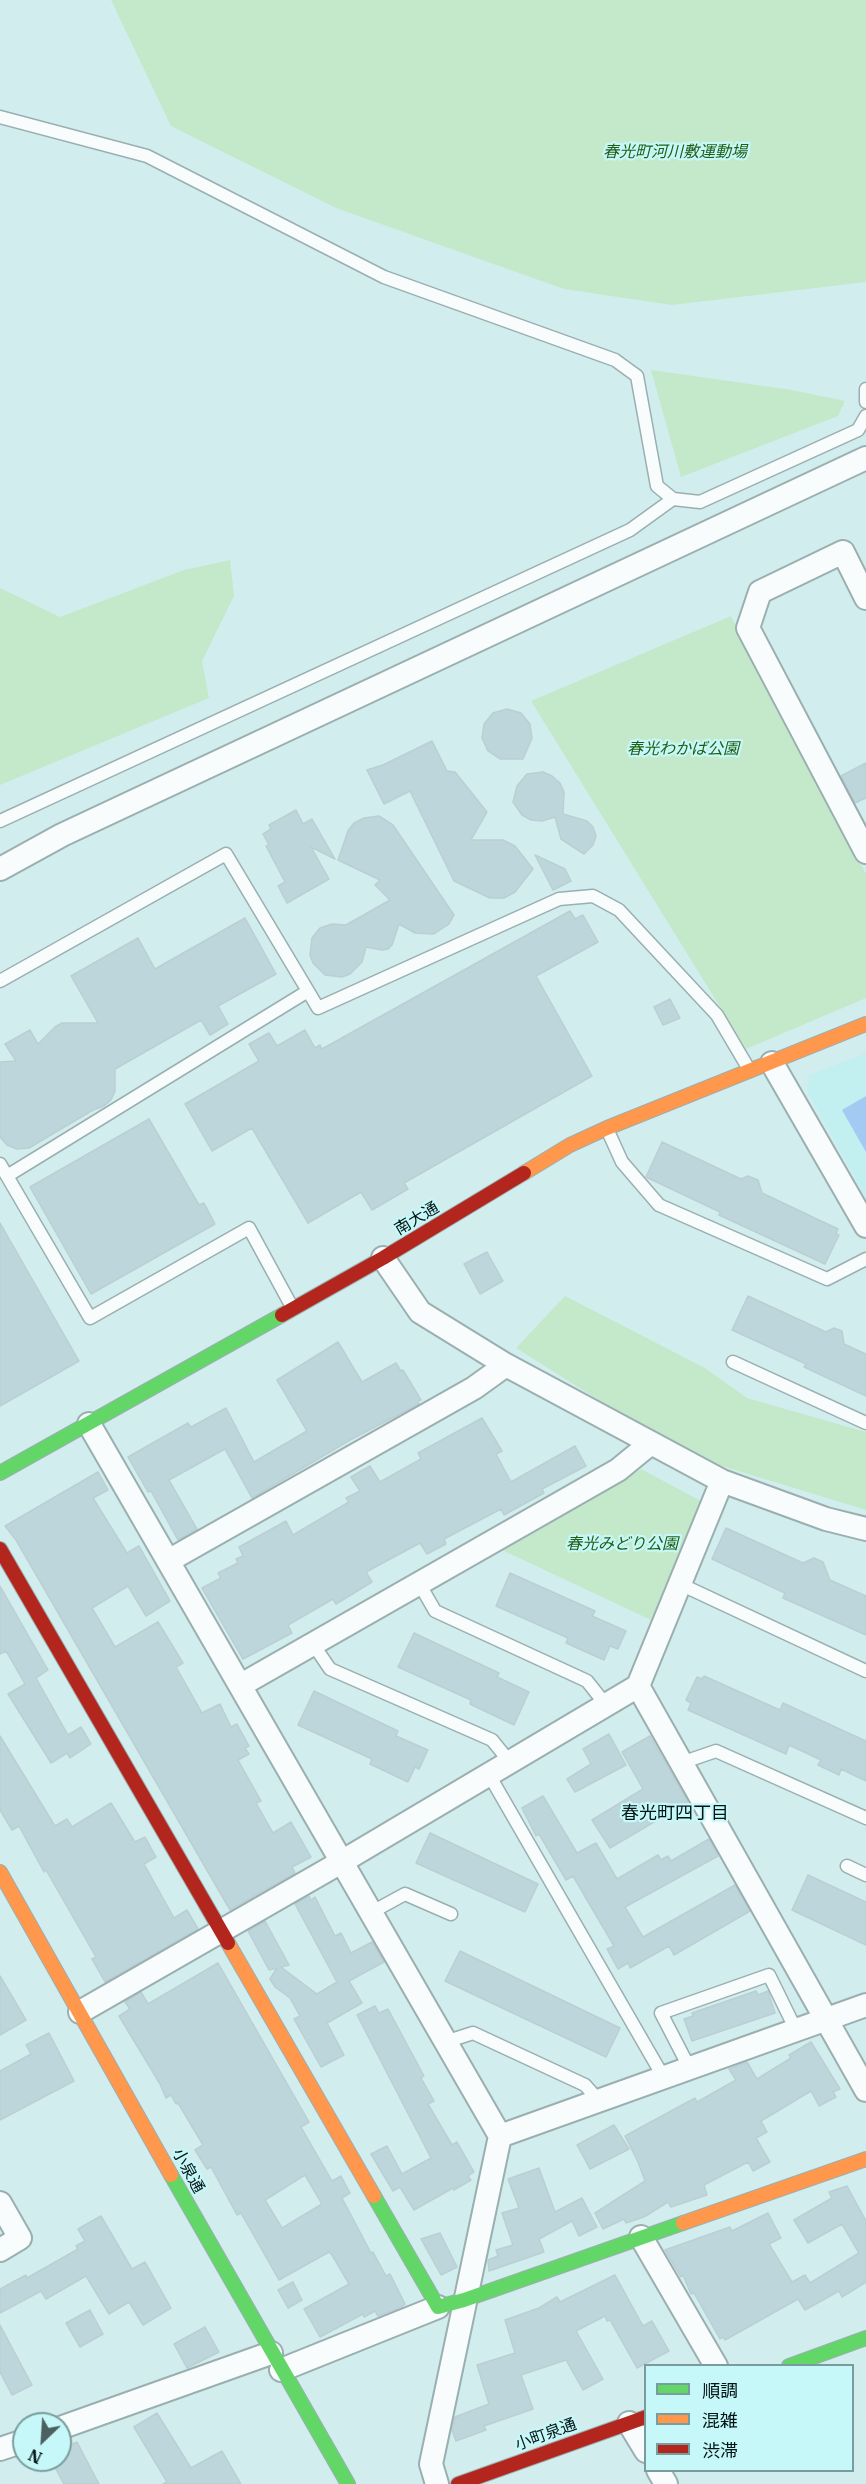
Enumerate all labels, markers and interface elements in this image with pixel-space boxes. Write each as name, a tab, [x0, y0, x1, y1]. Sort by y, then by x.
park label: 春光町河川敷運動場	[603, 142, 747, 162]
park label: 春光わかば公園	[627, 739, 739, 759]
street label: 南大通	[391, 1198, 443, 1240]
park label: 春光みどり公園	[566, 1534, 678, 1554]
district label: 春光町四丁目	[621, 1803, 729, 1825]
street label: 小泉通	[168, 2145, 208, 2197]
legend	[644, 2364, 854, 2472]
text: 順調	[702, 2379, 738, 2402]
text: 混雑	[702, 2409, 738, 2432]
north arrow	[12, 2412, 72, 2472]
street label: 小町泉通	[513, 2415, 579, 2455]
text: 渋滞	[702, 2439, 738, 2462]
text: N	[25, 2445, 45, 2468]

